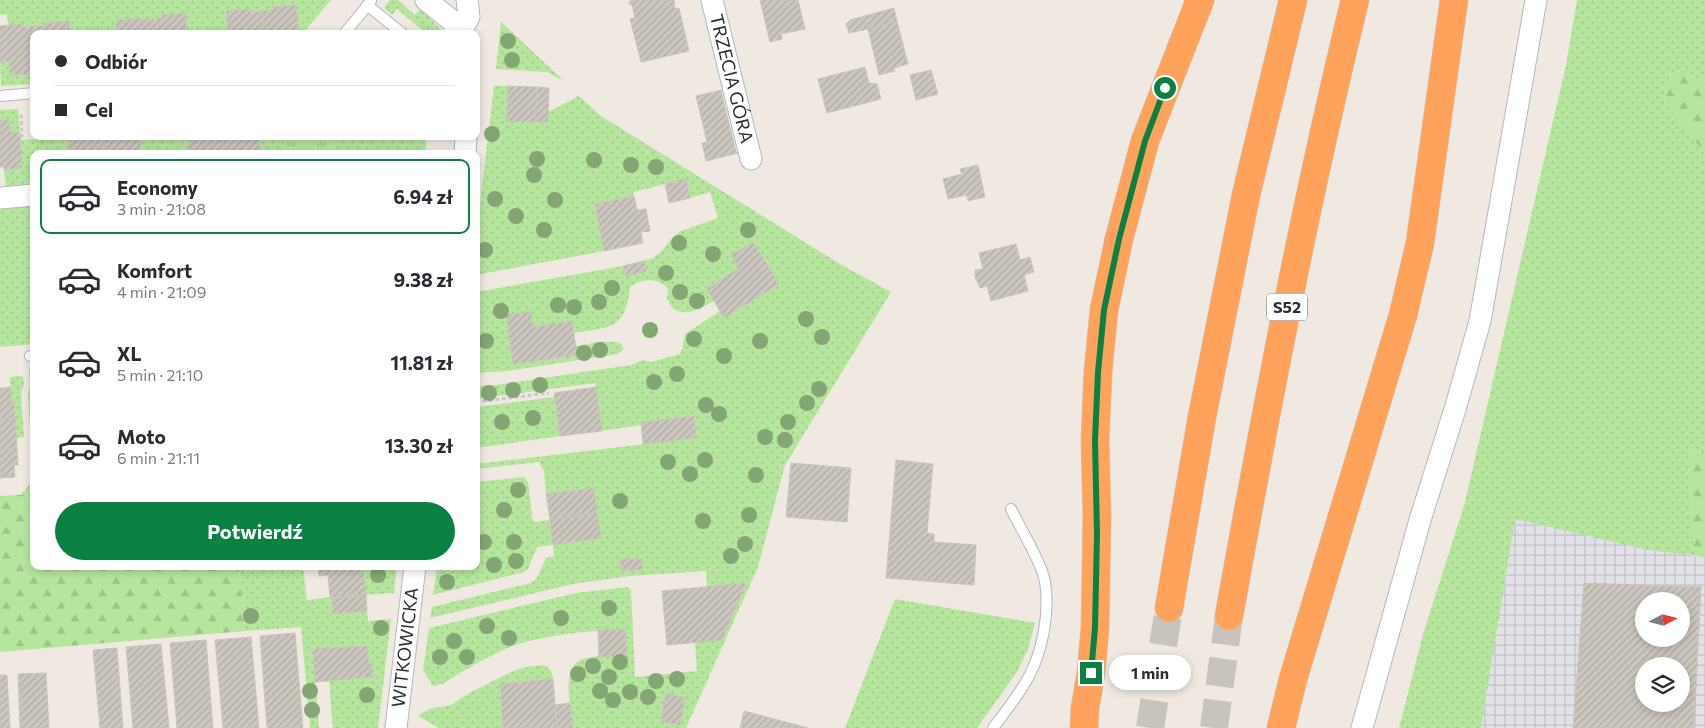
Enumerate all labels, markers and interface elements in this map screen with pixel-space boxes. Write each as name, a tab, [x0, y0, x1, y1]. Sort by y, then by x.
street label: TRZECIA GÓRA	[706, 12, 759, 145]
text: Odbiór	[85, 50, 147, 73]
route start	[1154, 77, 1176, 99]
text: Cel	[85, 98, 113, 121]
icon: car	[57, 174, 102, 219]
text: Economy	[117, 176, 198, 199]
text: 6.94 zł	[393, 185, 453, 208]
text: 3 min · 21:08	[117, 199, 206, 218]
icon: car	[57, 257, 102, 302]
text: Komfort	[117, 259, 192, 282]
text: 9.38 zł	[394, 268, 453, 291]
text: 4 min · 21:09	[117, 282, 206, 301]
road number: S52	[1267, 294, 1307, 320]
icon: car	[57, 340, 102, 385]
text: XL	[117, 342, 142, 365]
text: 11.81 zł	[391, 351, 453, 374]
text: 5 min · 21:10	[117, 365, 203, 384]
icon: car	[57, 423, 102, 468]
text: Moto	[117, 425, 166, 448]
text: 13.30 zł	[385, 434, 453, 457]
text: 6 min · 21:11	[117, 448, 200, 467]
button: Potwierdź	[55, 502, 455, 560]
street label: WITKOWICKA	[386, 586, 422, 709]
north arrow	[1635, 592, 1690, 648]
map controls	[1635, 592, 1690, 712]
callout: 1 min	[1108, 656, 1191, 690]
button: layers	[1635, 657, 1690, 712]
route end	[1080, 662, 1102, 684]
text: 1 min	[1131, 663, 1169, 682]

